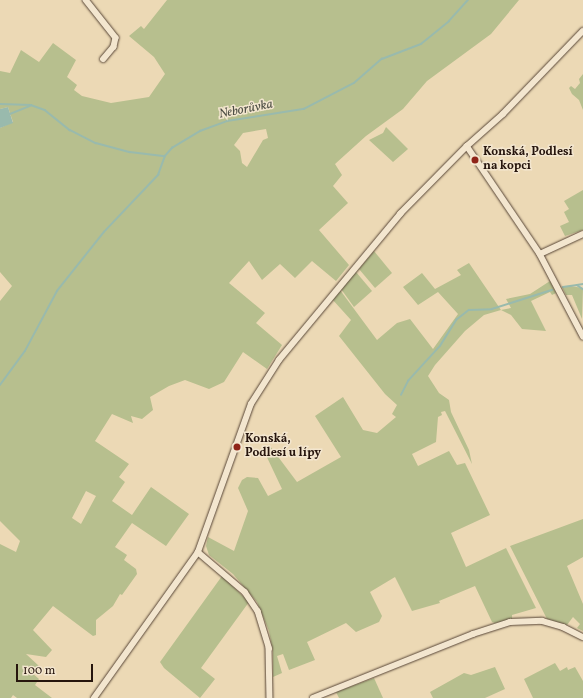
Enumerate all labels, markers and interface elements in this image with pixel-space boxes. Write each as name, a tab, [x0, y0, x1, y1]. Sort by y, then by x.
water label: Neborůvka	[218, 97, 274, 123]
place label: Konská, Podlesí na kopci	[483, 146, 573, 174]
marker: Konská, Podlesí na kopci	[470, 155, 480, 165]
place label: Konská, Podlesí u lípy	[245, 433, 321, 461]
marker: Konská, Podlesí u lípy	[232, 442, 242, 452]
scale bar	[18, 656, 95, 682]
text: 100 m	[23, 663, 55, 679]

